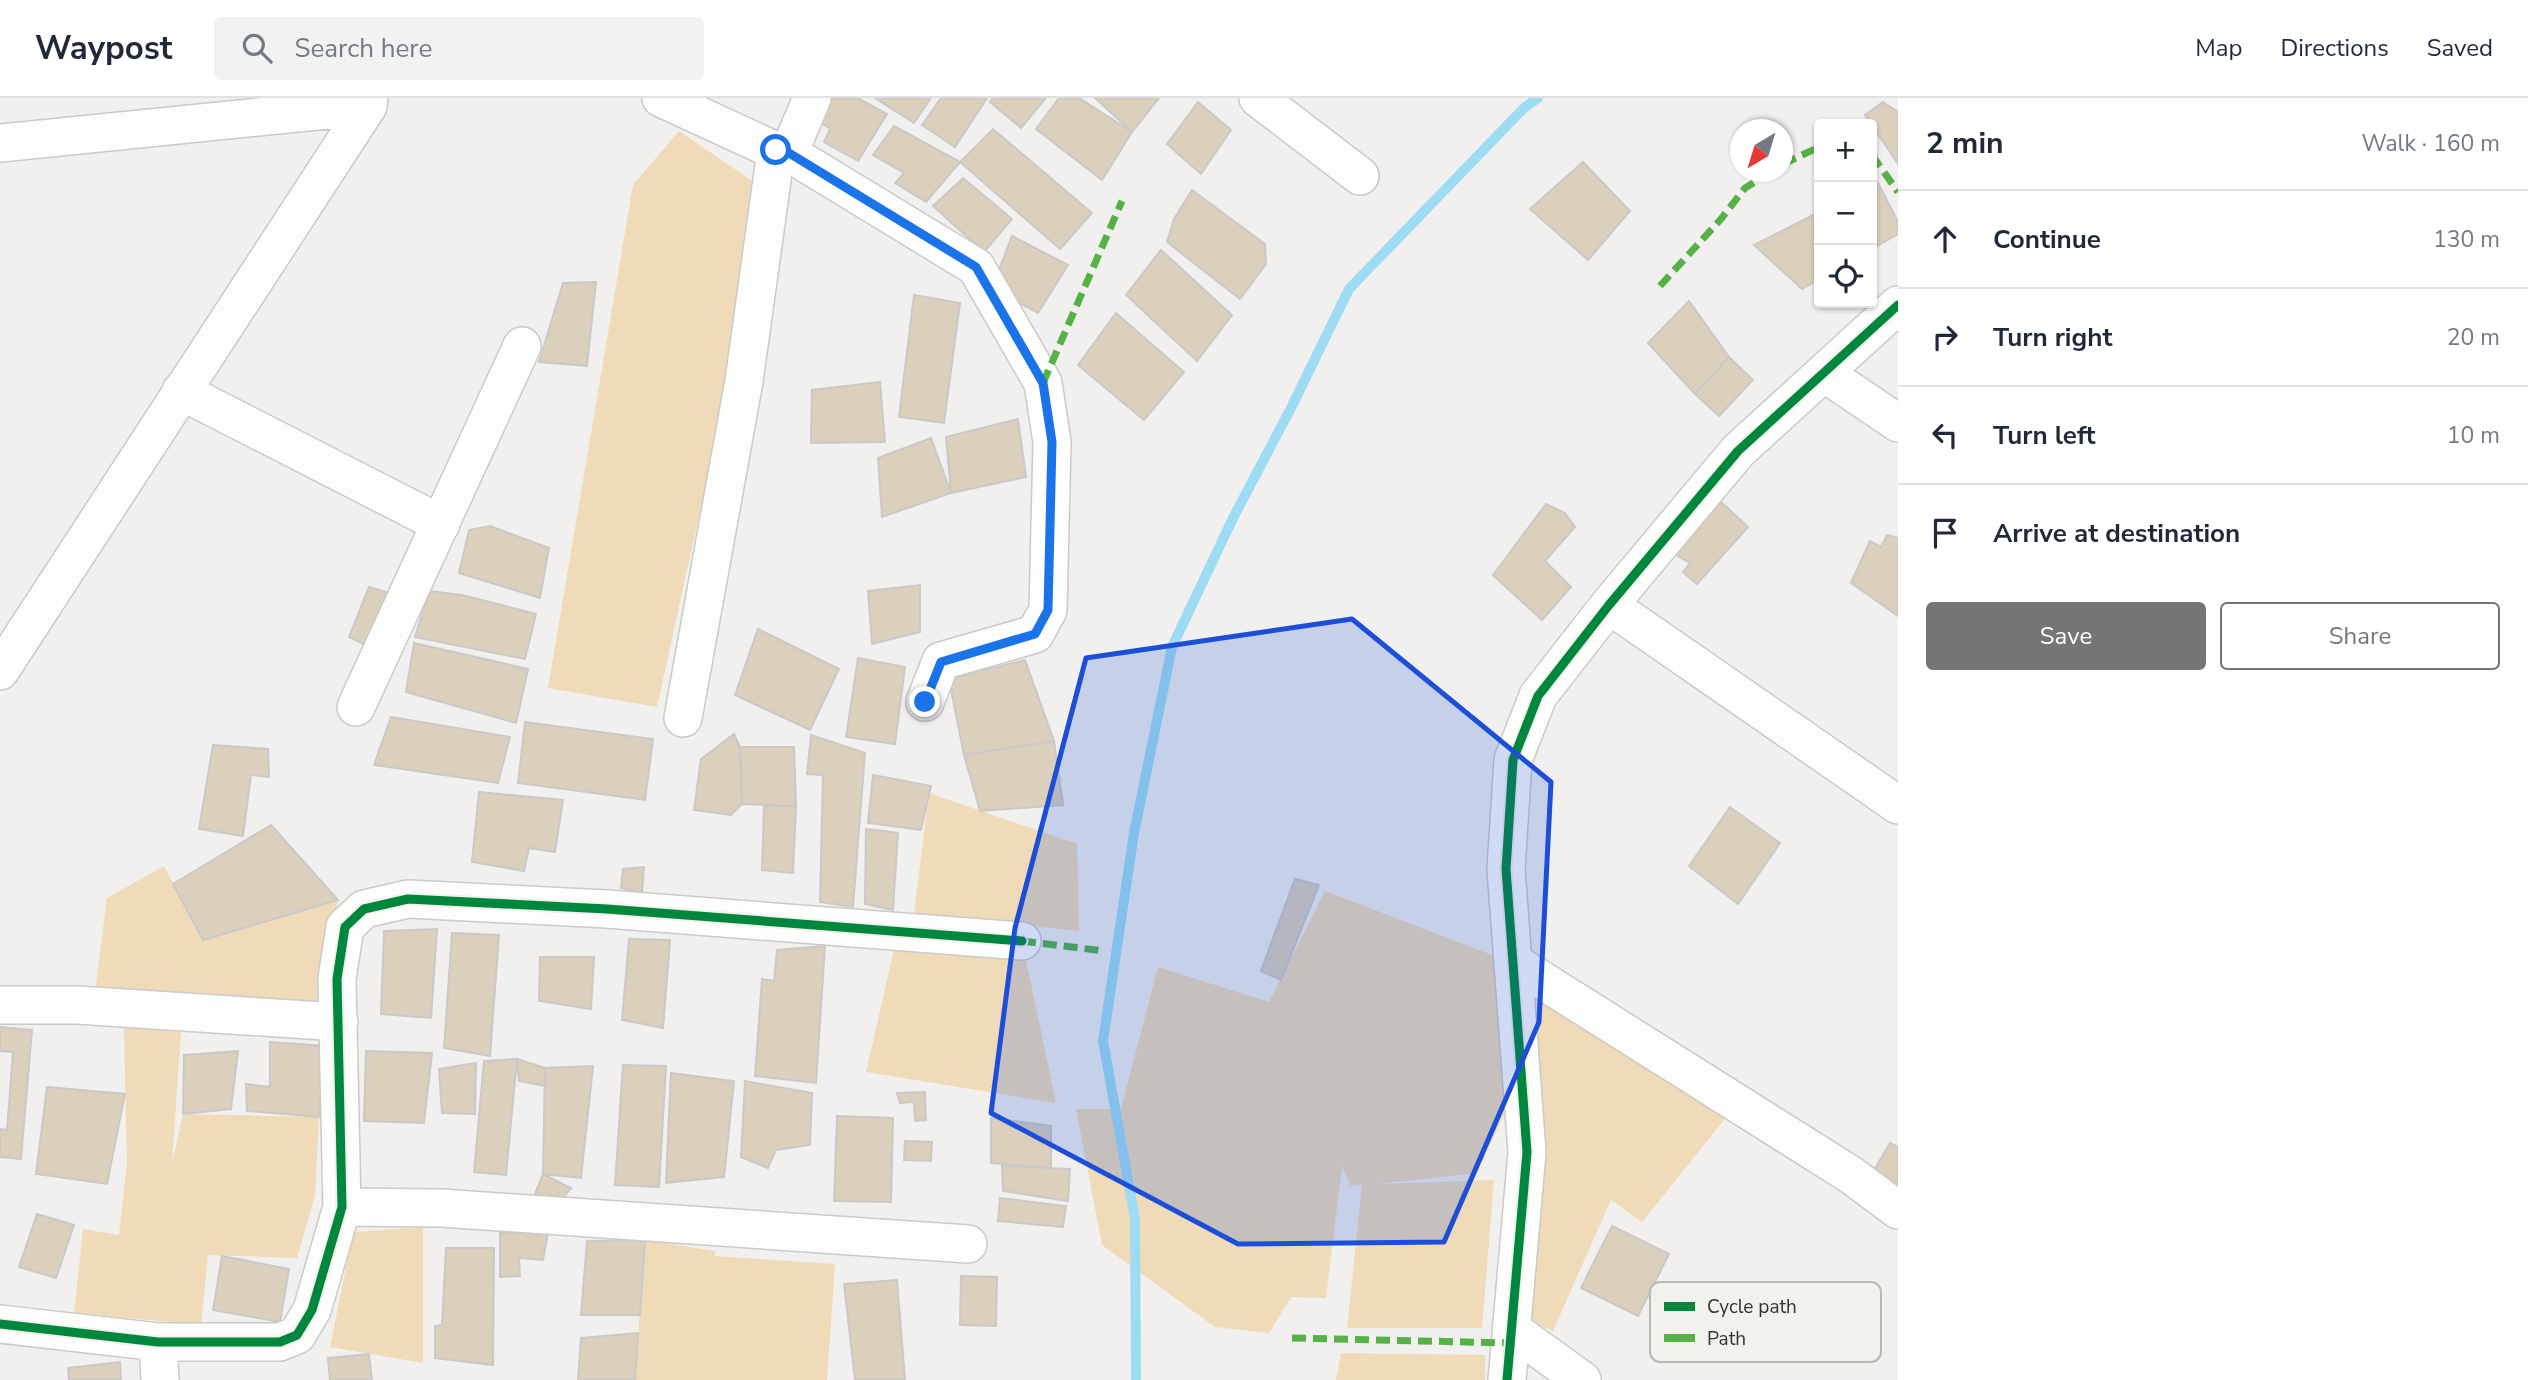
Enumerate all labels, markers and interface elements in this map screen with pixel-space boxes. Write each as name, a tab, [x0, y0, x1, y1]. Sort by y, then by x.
search box	[214, 17, 704, 80]
text: Waypost	[35, 26, 172, 71]
icon: search	[238, 29, 276, 67]
text: Search here	[294, 31, 432, 66]
text: Map	[2195, 32, 2242, 64]
text: Directions	[2280, 32, 2389, 64]
text: Saved	[2427, 32, 2493, 64]
north arrow	[1730, 119, 1793, 182]
map controls	[1814, 119, 1877, 308]
button: +	[1814, 119, 1877, 182]
text: 2 min	[1926, 123, 2004, 164]
text: Walk · 160 m	[2361, 128, 2500, 159]
route start	[760, 134, 791, 165]
button: −	[1814, 182, 1877, 245]
icon: ahead	[1926, 220, 1964, 258]
text: Continue	[1993, 222, 2101, 257]
text: 130 m	[2433, 224, 2500, 255]
button: locate	[1814, 245, 1877, 308]
icon: right	[1926, 318, 1964, 356]
text: Turn right	[1993, 320, 2112, 355]
text: 20 m	[2447, 322, 2500, 353]
icon: left	[1926, 416, 1964, 454]
text: Turn left	[1993, 418, 2096, 453]
text: 10 m	[2447, 420, 2500, 451]
icon: arrive	[1926, 514, 1964, 552]
text: Arrive at destination	[1993, 516, 2240, 551]
button: Save	[1926, 602, 2206, 670]
button: Share	[2220, 602, 2500, 670]
route end	[909, 686, 940, 717]
legend	[1650, 1282, 1881, 1362]
text: Cycle path	[1707, 1294, 1797, 1320]
text: Path	[1707, 1326, 1746, 1352]

